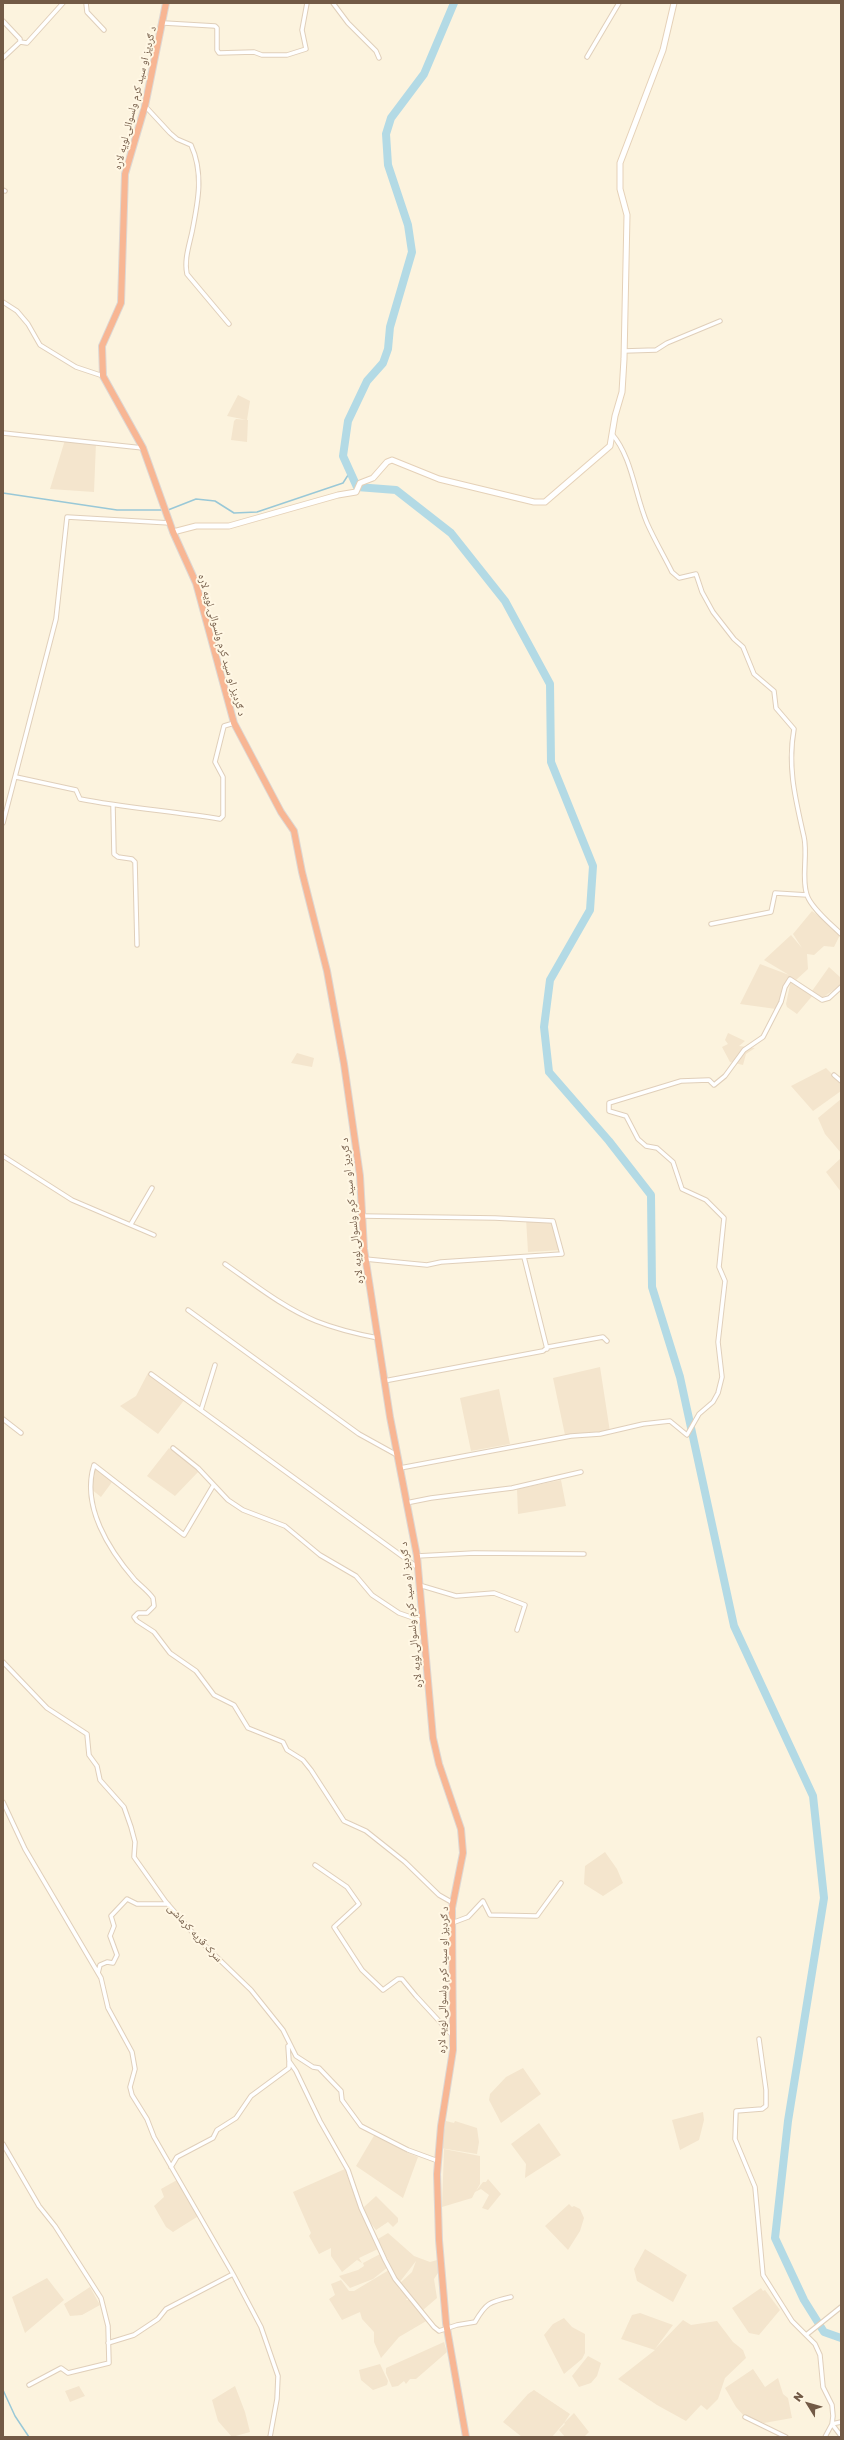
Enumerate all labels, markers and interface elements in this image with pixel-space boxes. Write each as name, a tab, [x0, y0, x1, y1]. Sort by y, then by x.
street label: د ګردیز او سید کرم ولسوالۍ لویه لاره	[111, 25, 159, 171]
street label: د ګردیز او سید کرم ولسوالۍ لویه لاره	[195, 572, 249, 718]
street label: د ګردیز او سید کرم ولسوالۍ لویه لاره	[338, 1137, 366, 1285]
street label: د ګردیز او سید کرم ولسوالۍ لویه لاره	[397, 1541, 425, 1689]
street label: سرک قریه کرماشی	[165, 1901, 225, 1965]
street label: د ګردیز او سید کرم ولسوالۍ لویه لاره	[435, 1906, 451, 2054]
north arrow	[788, 2384, 828, 2424]
text: N	[790, 2389, 806, 2404]

